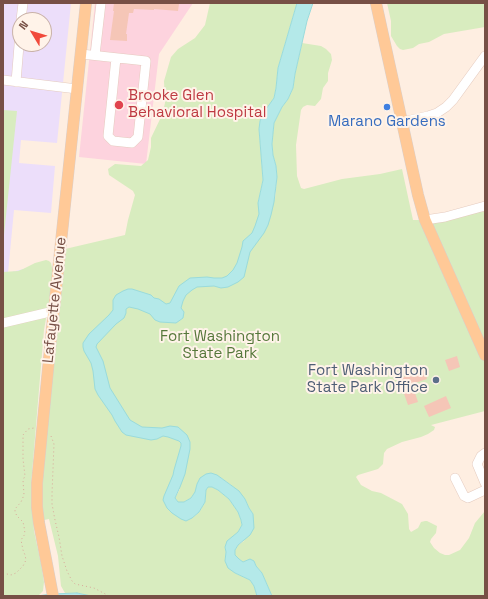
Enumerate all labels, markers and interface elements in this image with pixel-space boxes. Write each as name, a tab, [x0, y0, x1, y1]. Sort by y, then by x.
north arrow	[12, 12, 52, 52]
text: N	[16, 18, 31, 32]
place label: Brooke Glen Behavioral Hospital	[128, 87, 266, 122]
marker: Brooke Glen Behavioral Hospital	[113, 99, 125, 111]
marker: Marano Gardens	[382, 102, 392, 112]
place label: Marano Gardens	[328, 113, 446, 131]
street label: Lafayette Avenue	[39, 236, 71, 364]
park label: Fort Washington State Park	[160, 328, 280, 363]
place label: Fort Washington State Park Office	[307, 362, 428, 397]
marker: Fort Washington State Park Office	[431, 375, 441, 385]

